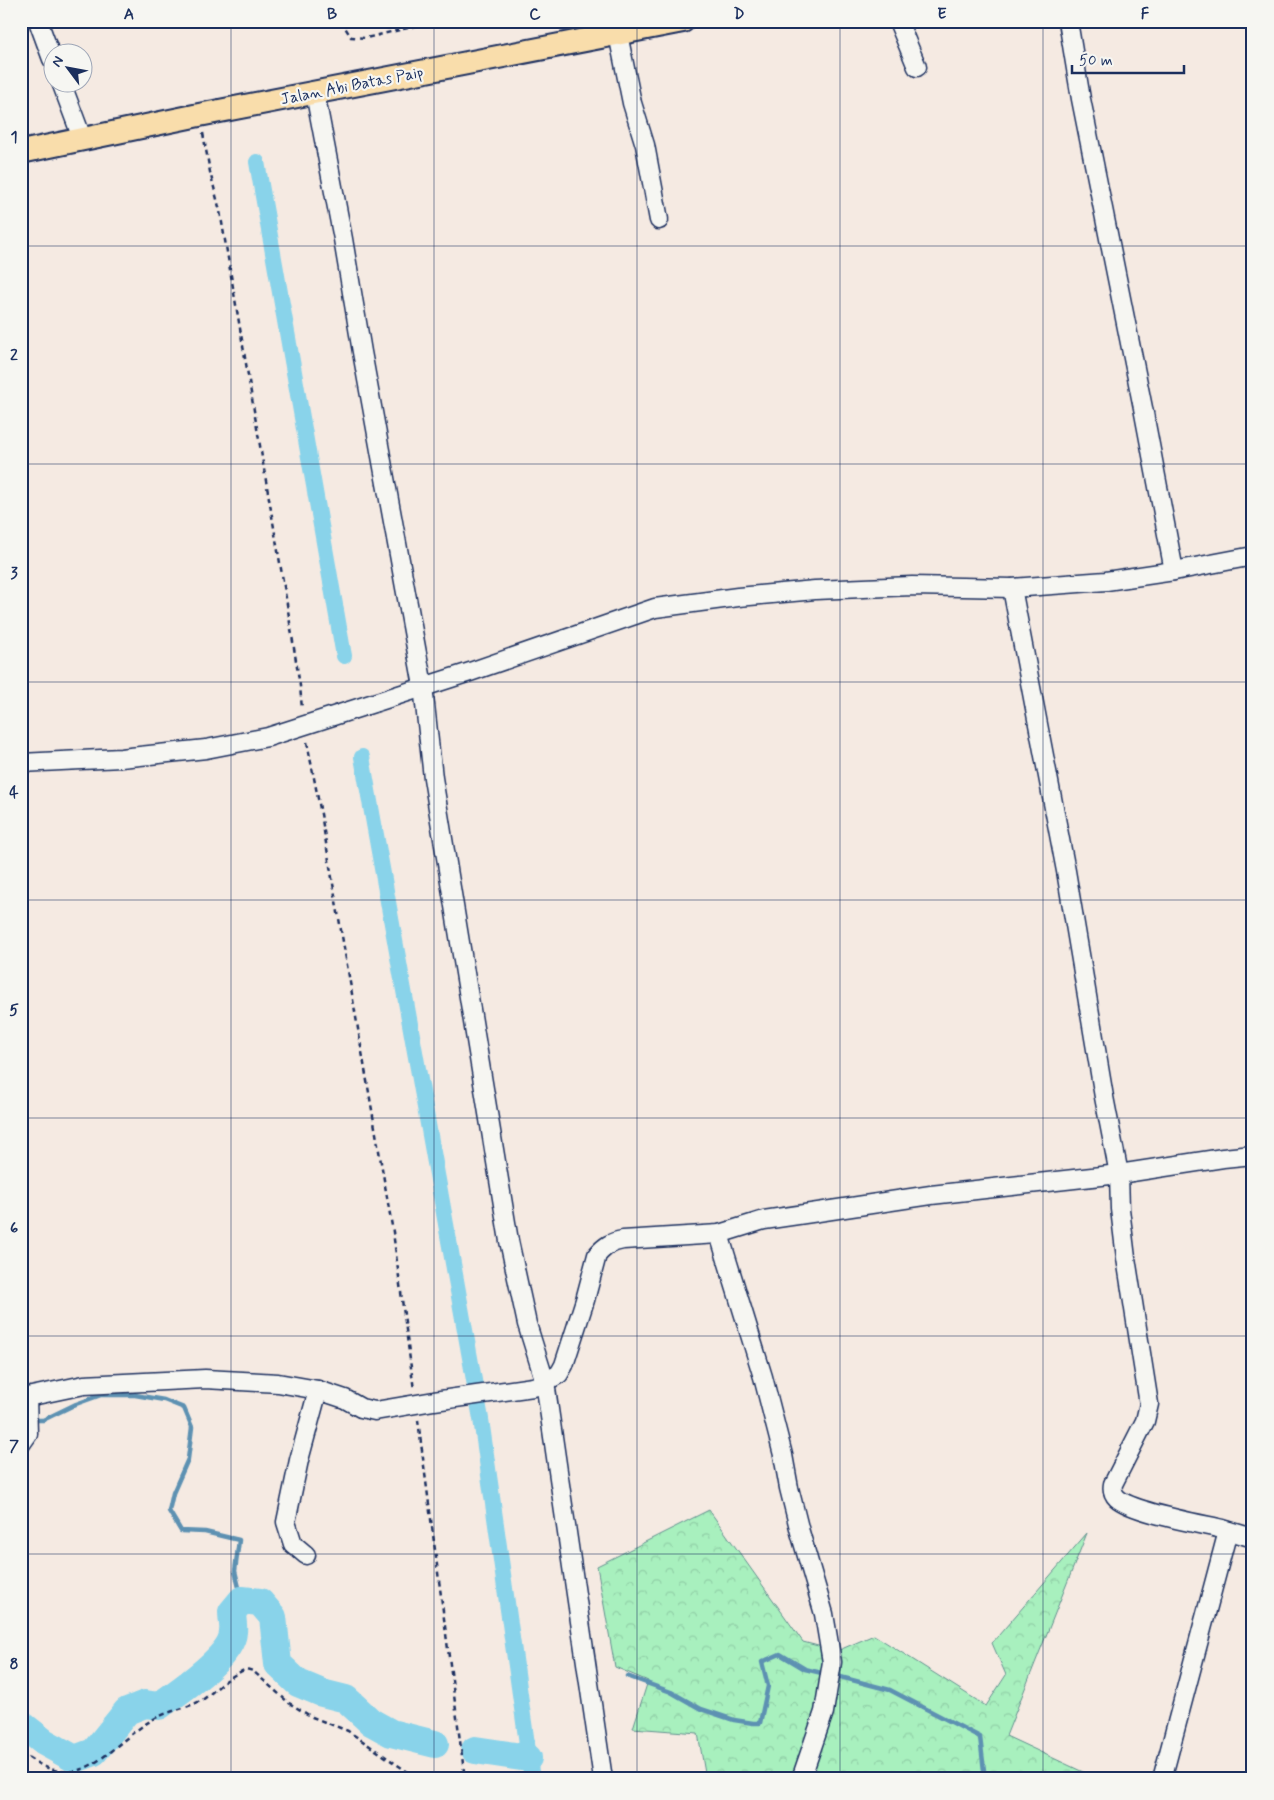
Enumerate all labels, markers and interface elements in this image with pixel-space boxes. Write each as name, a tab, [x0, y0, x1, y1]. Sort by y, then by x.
text: A	[124, 4, 134, 25]
text: B	[327, 4, 337, 25]
text: C	[529, 4, 541, 25]
text: D	[733, 4, 745, 25]
text: E	[937, 4, 947, 25]
text: F	[1141, 4, 1150, 25]
north arrow	[42, 42, 92, 92]
scale bar	[1072, 42, 1184, 74]
text: 50 m	[1079, 51, 1113, 71]
text: N	[48, 53, 68, 70]
street label: Jalan Abi Batas Paip	[279, 62, 425, 110]
text: 1	[10, 127, 18, 148]
text: 2	[10, 345, 18, 366]
text: 3	[10, 563, 18, 584]
text: 4	[9, 782, 19, 803]
text: 5	[9, 1000, 19, 1021]
text: 6	[10, 1218, 18, 1239]
text: 7	[9, 1436, 19, 1457]
text: 8	[9, 1654, 19, 1675]

